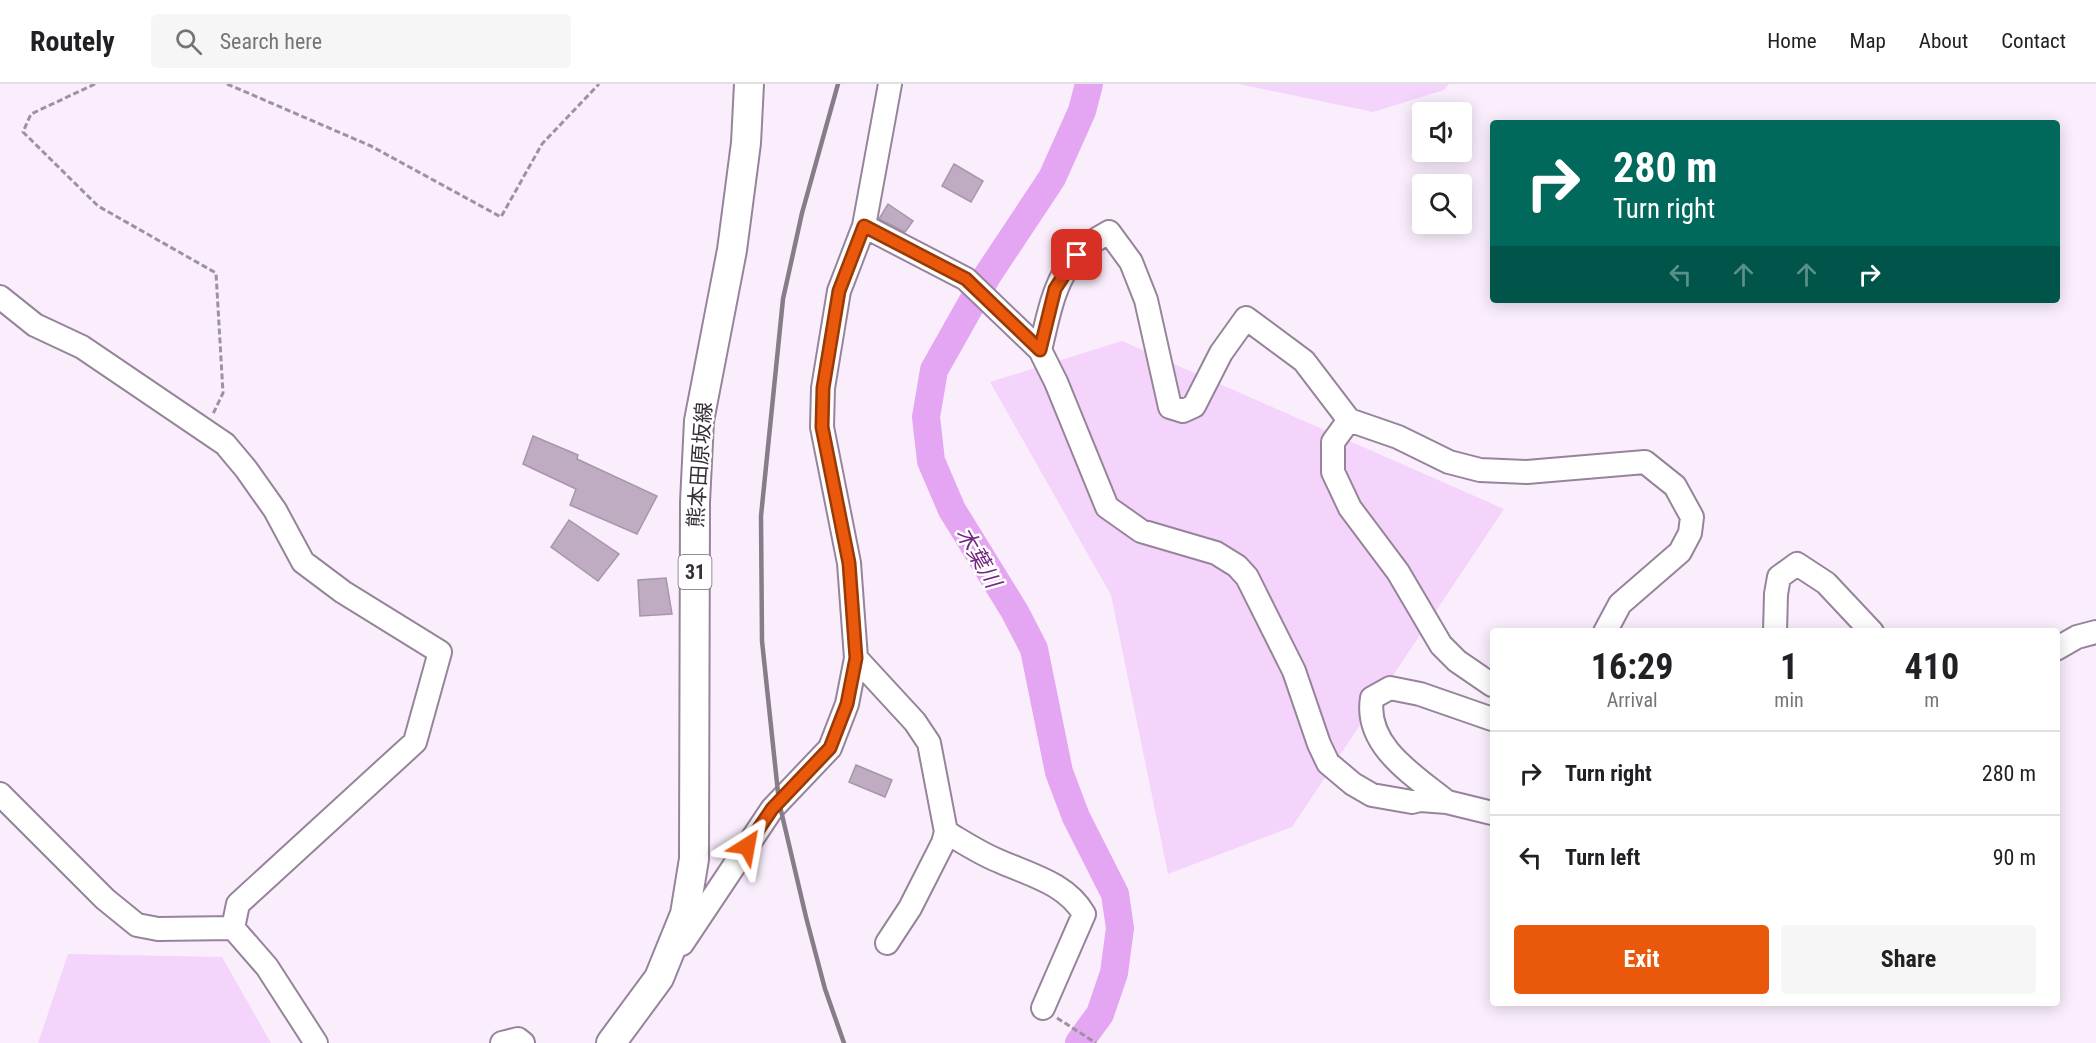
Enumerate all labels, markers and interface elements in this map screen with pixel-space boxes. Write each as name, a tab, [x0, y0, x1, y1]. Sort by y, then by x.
search box	[151, 14, 571, 68]
text: Routely	[30, 25, 115, 58]
icon: search	[172, 25, 205, 58]
text: Search here	[220, 29, 322, 54]
text: Home	[1767, 29, 1817, 53]
text: Map	[1850, 29, 1886, 53]
text: About	[1919, 29, 1968, 53]
text: Contact	[2001, 29, 2066, 53]
map controls	[1412, 102, 1472, 234]
button: sound	[1412, 102, 1472, 162]
text: 280 m	[1613, 143, 1718, 192]
icon: right	[1514, 144, 1592, 222]
button: search	[1412, 174, 1472, 234]
text: Turn right	[1613, 193, 1715, 225]
pin	[1051, 229, 1102, 280]
icon: arrive	[1060, 238, 1093, 271]
icon: left	[1664, 258, 1697, 291]
icon: ahead	[1727, 258, 1760, 291]
icon: ahead	[1790, 258, 1823, 291]
icon: right	[1853, 258, 1886, 291]
street label: 熊本田原坂線	[684, 401, 716, 529]
water label: 木葉川	[951, 522, 1007, 594]
road number: 31	[678, 555, 712, 589]
text: 16:29	[1591, 646, 1673, 688]
text: 1	[1780, 646, 1798, 688]
text: 410	[1905, 646, 1959, 688]
text: Arrival	[1607, 688, 1658, 712]
text: min	[1774, 688, 1804, 712]
text: m	[1924, 688, 1939, 712]
icon: right	[1514, 757, 1547, 790]
text: Turn right	[1565, 761, 1652, 786]
text: 280 m	[1982, 761, 2036, 786]
position arrow	[715, 814, 779, 878]
icon: left	[1514, 841, 1547, 874]
text: Turn left	[1565, 845, 1640, 870]
text: 90 m	[1993, 845, 2036, 870]
button: Exit	[1514, 925, 1769, 994]
button: Share	[1781, 925, 2036, 994]

